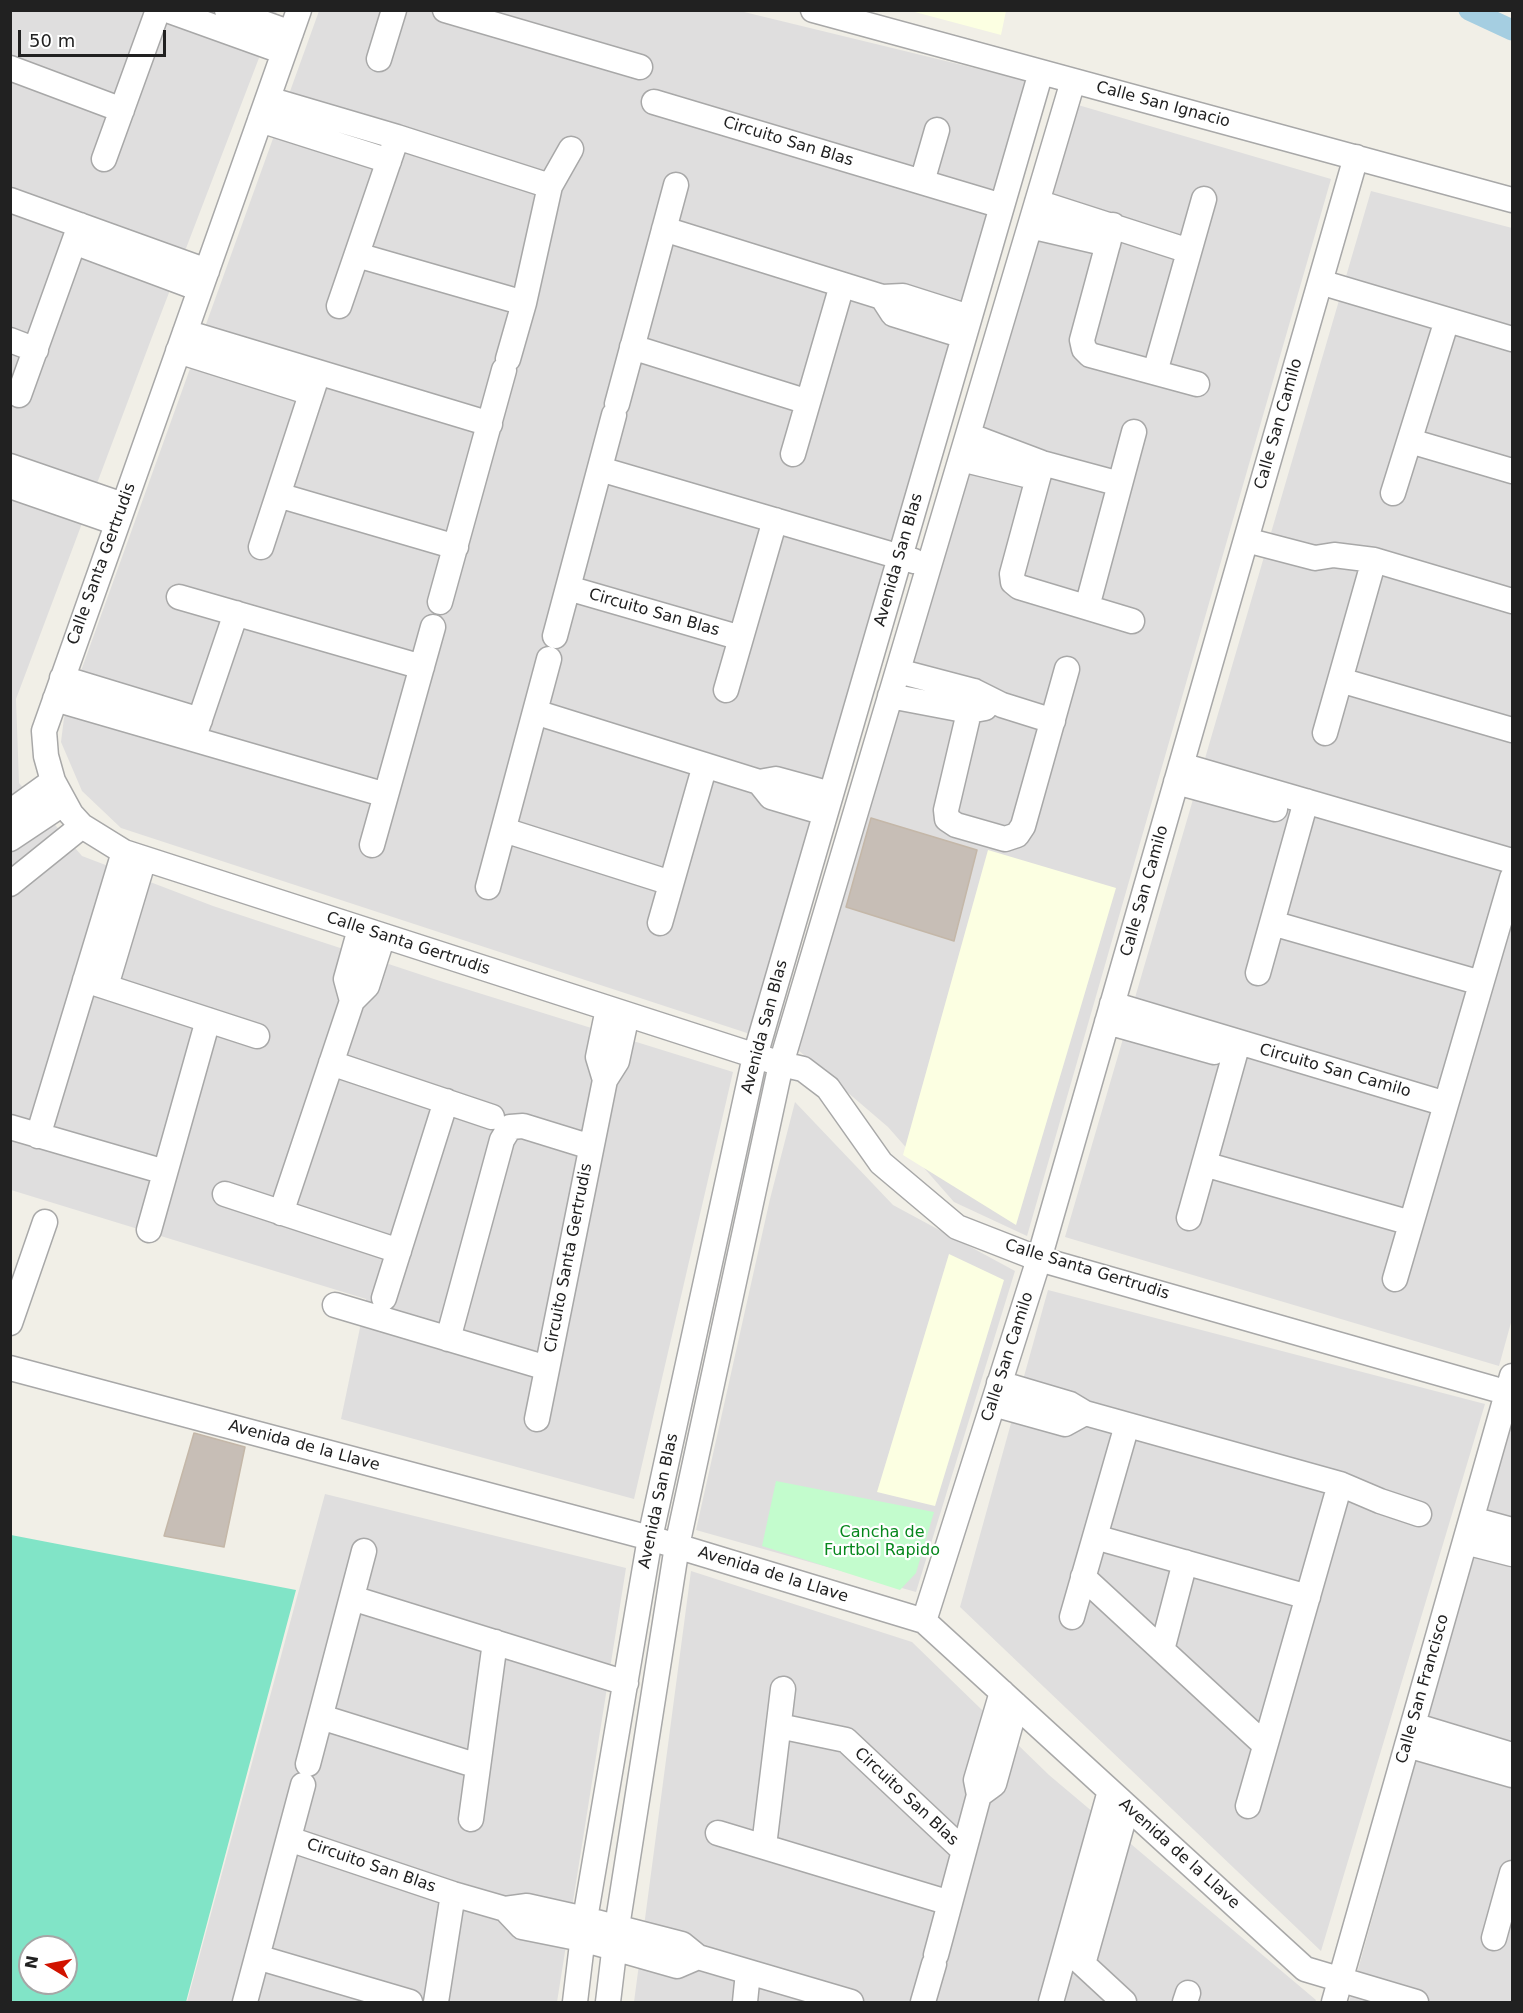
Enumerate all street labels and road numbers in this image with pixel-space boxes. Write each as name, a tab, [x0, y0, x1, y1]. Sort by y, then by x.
street label: Calle San Ignacio	[1094, 78, 1232, 132]
street label: Circuito San Blas	[721, 113, 855, 171]
street label: Calle San Camilo	[1251, 356, 1307, 492]
street label: Calle Santa Gertrudis	[64, 480, 140, 648]
street label: Avenida San Blas	[871, 491, 927, 629]
street label: Circuito San Blas	[586, 585, 722, 641]
street label: Calle San Camilo	[1117, 823, 1173, 959]
street label: Calle Santa Gertrudis	[324, 908, 492, 980]
street label: Avenida San Blas	[738, 958, 792, 1096]
street label: Circuito San Camilo	[1257, 1040, 1413, 1102]
street label: Circuito Santa Gertrudis	[541, 1162, 597, 1354]
street label: Calle Santa Gertrudis	[1003, 1236, 1171, 1304]
street label: Calle San Camilo	[978, 1290, 1038, 1424]
street label: Avenida de la Llave	[226, 1417, 382, 1475]
street label: Avenida San Blas	[635, 1432, 683, 1570]
street label: Avenida de la Llave	[696, 1543, 850, 1607]
street label: Calle San Francisco	[1392, 1612, 1454, 1766]
street label: Circuito San Blas	[850, 1744, 962, 1850]
street label: Avenida de la Llave	[1115, 1795, 1243, 1913]
street label: Circuito San Blas	[304, 1835, 438, 1897]

